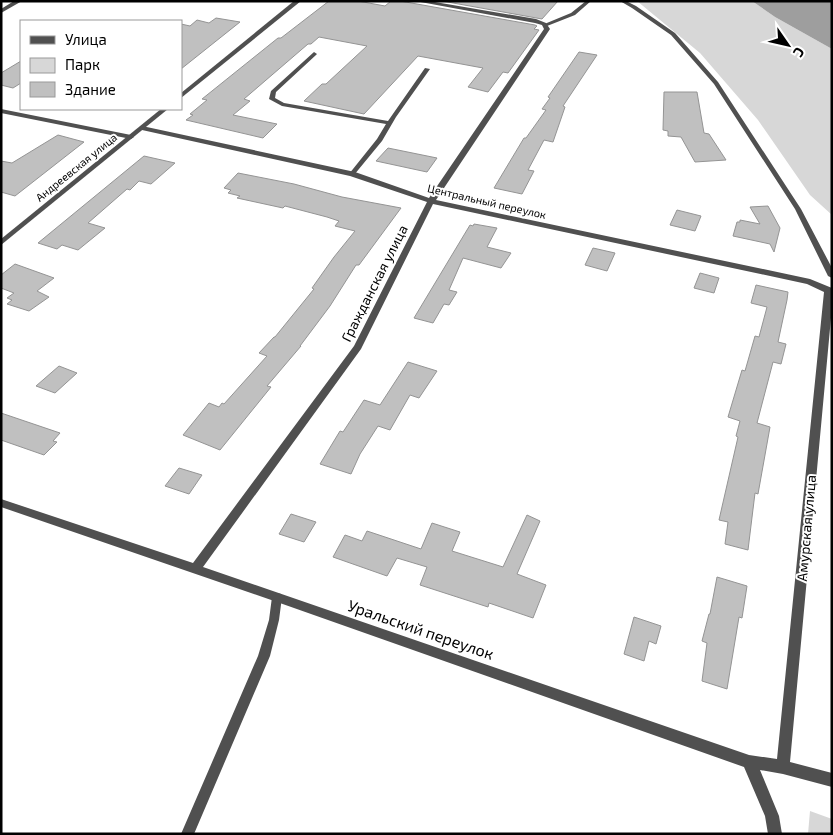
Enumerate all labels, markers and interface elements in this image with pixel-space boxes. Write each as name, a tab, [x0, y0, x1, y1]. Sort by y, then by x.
legend	[20, 20, 182, 110]
north arrow	[763, 20, 813, 70]
text: Улица	[65, 30, 107, 48]
text: С	[790, 44, 809, 61]
text: Парк	[65, 55, 100, 73]
text: Здание	[65, 80, 116, 98]
street label: Андреевская улица	[33, 130, 120, 204]
street label: Центральный переулок	[426, 181, 548, 222]
street label: Гражданская улица	[337, 222, 411, 344]
street label: Амурская улица	[793, 474, 819, 582]
street label: Уральский переулок	[345, 595, 497, 664]

